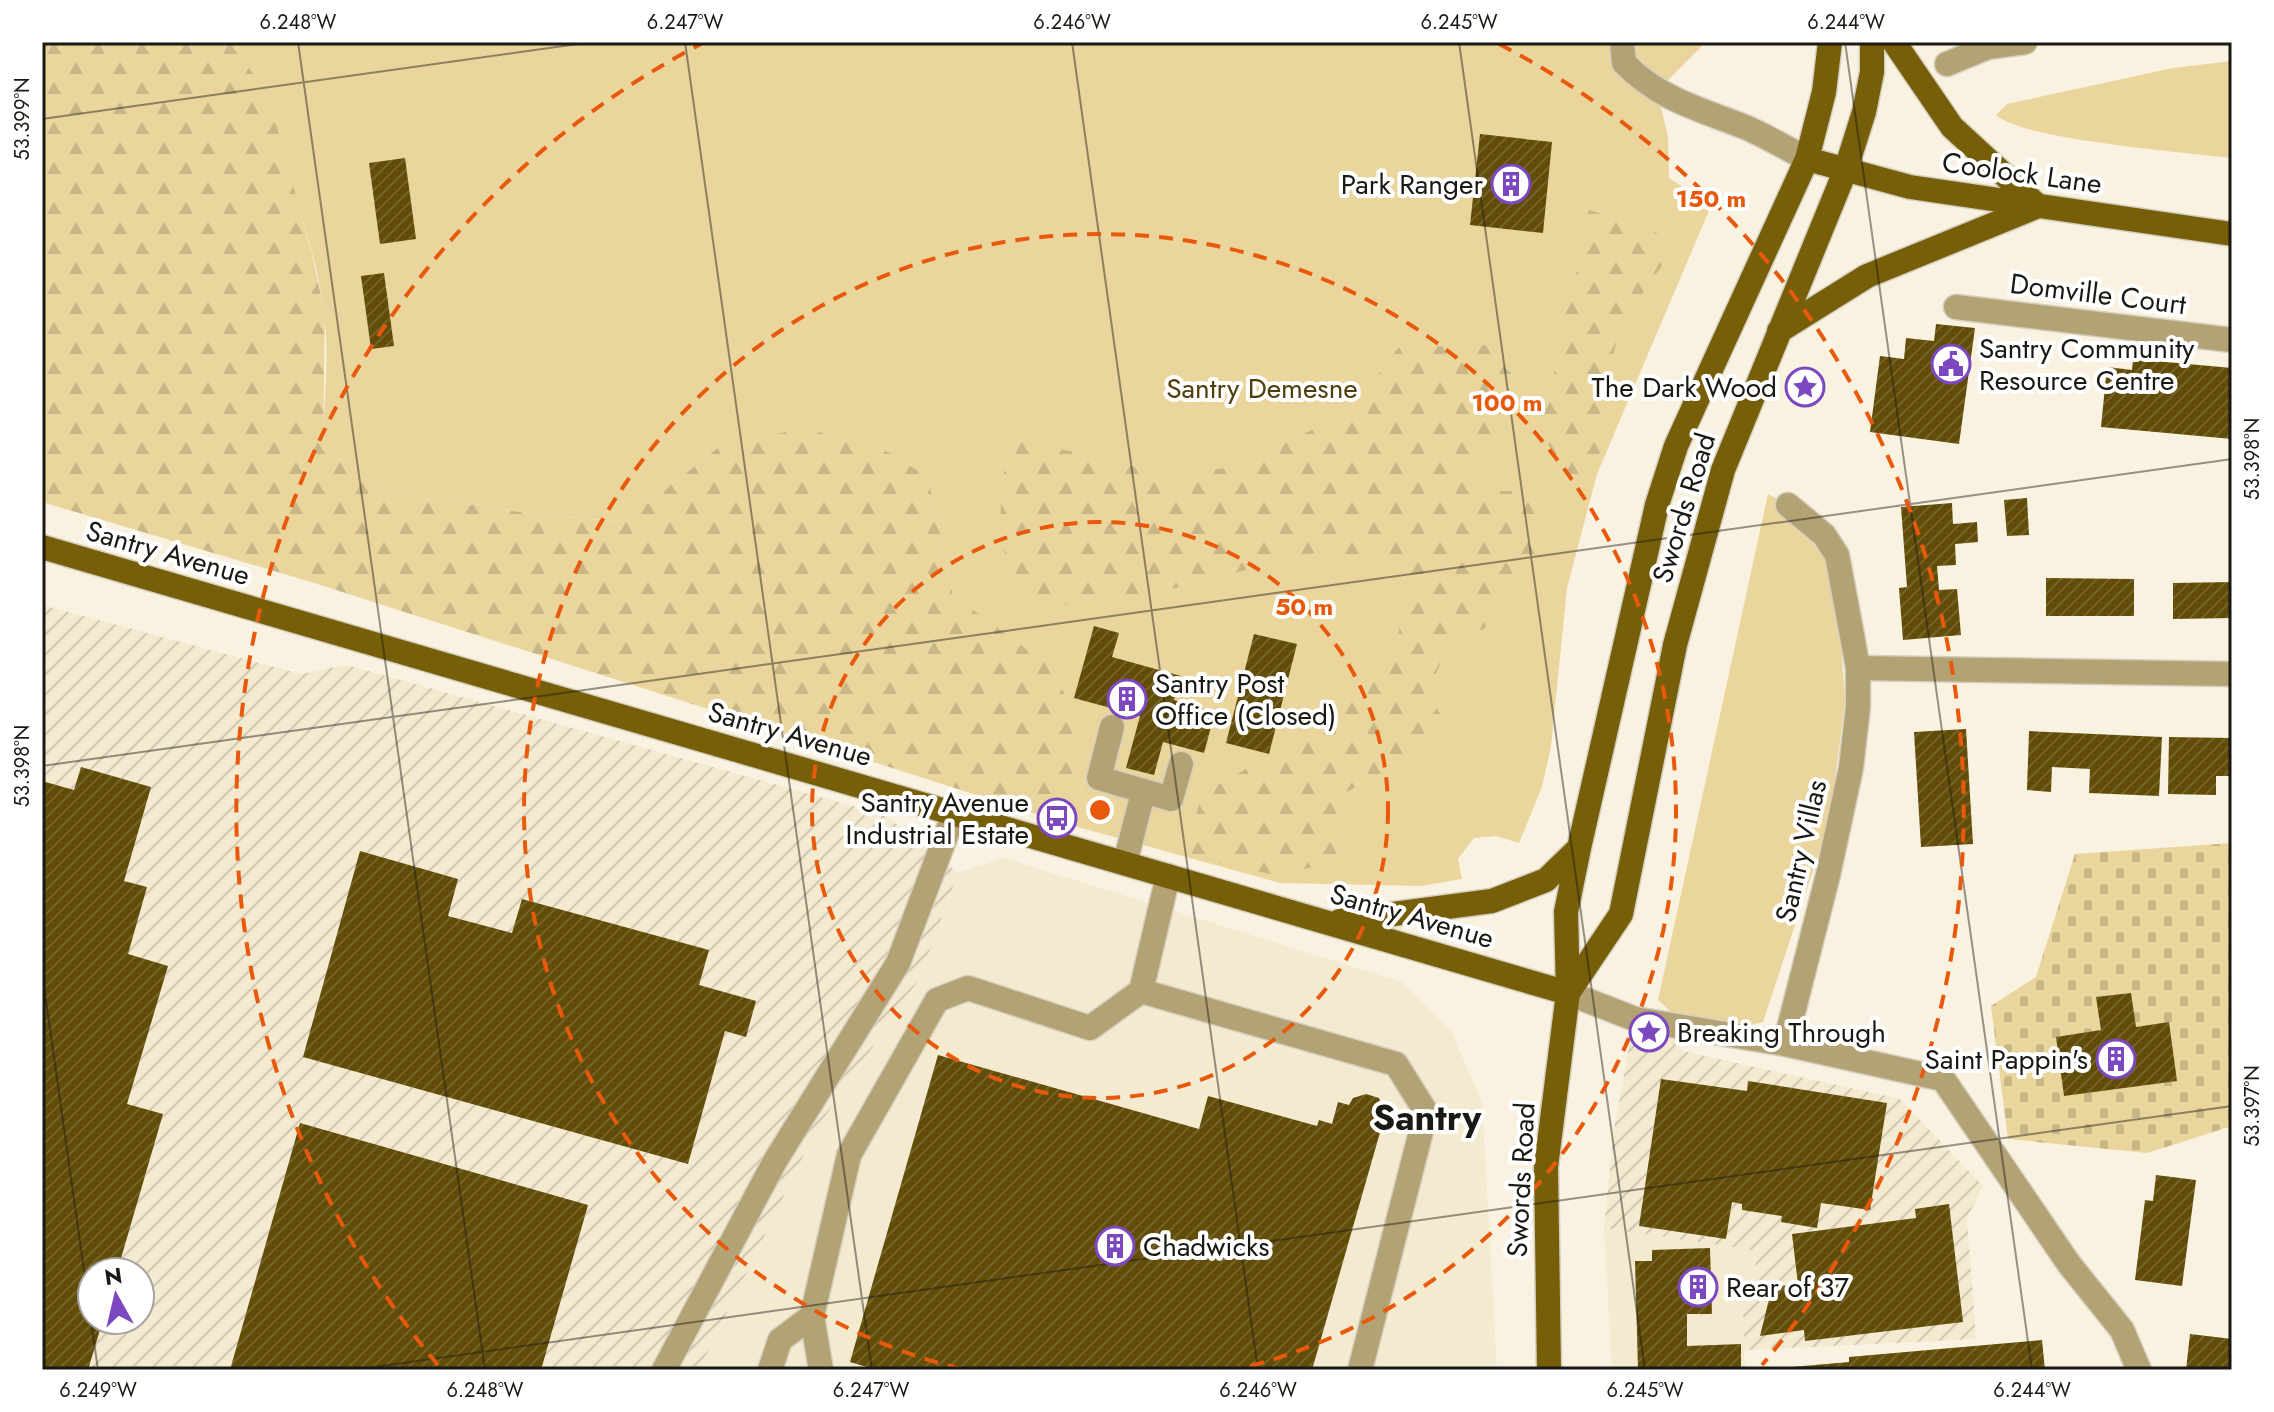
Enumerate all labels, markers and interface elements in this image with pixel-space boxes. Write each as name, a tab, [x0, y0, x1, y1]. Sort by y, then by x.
text: 6.248°W	[260, 8, 337, 37]
text: 6.247°W	[647, 8, 723, 37]
text: 6.246°W	[1033, 8, 1111, 37]
text: 6.245°W	[1420, 8, 1498, 37]
text: 6.244°W	[1807, 8, 1885, 37]
text: 53.399°N	[8, 78, 37, 160]
street label: Coolock Lane	[1940, 142, 2104, 204]
building icon: Park Ranger	[1490, 163, 1532, 205]
place label: Park Ranger	[1341, 164, 1483, 205]
text: 150 m	[1676, 181, 1746, 216]
street label: Domville Court	[2008, 263, 2189, 325]
place label: Santry Community Resource Centre	[1979, 328, 2195, 401]
public building icon: Santry Community Resource Centre	[1930, 343, 1972, 385]
place icon: The Dark Wood	[1784, 366, 1826, 408]
place label: The Dark Wood	[1592, 367, 1777, 408]
park label: Santry Demesne	[1166, 368, 1358, 409]
text: 100 m	[1472, 385, 1542, 420]
text: 53.398°N	[2238, 418, 2267, 500]
street label: Swords Road	[1642, 428, 1726, 588]
street label: Santry Avenue	[81, 510, 255, 596]
text: 50 m	[1275, 589, 1333, 624]
place label: Santry Post Office (Closed)	[1155, 663, 1337, 736]
building icon: Santry Post Office (Closed)	[1106, 678, 1148, 720]
street label: Santry Avenue	[703, 691, 877, 777]
text: 53.398°N	[8, 725, 37, 807]
street label: Santry Villas	[1765, 776, 1837, 926]
place label: Santry Avenue Industrial Estate	[846, 782, 1029, 855]
centre of rings	[1086, 796, 1114, 824]
bus stop icon: Santry Avenue Industrial Estate	[1036, 797, 1078, 839]
street label: Santry Avenue	[1325, 873, 1499, 959]
place icon: Breaking Through	[1628, 1011, 1670, 1053]
place label: Breaking Through	[1677, 1012, 1886, 1053]
building icon: Saint Pappin's	[2095, 1038, 2137, 1080]
place label: Saint Pappin's	[1925, 1039, 2088, 1080]
text: 53.397°N	[2238, 1065, 2267, 1147]
district label: Santry	[1373, 1091, 1483, 1143]
street label: Swords Road	[1496, 1102, 1546, 1258]
building icon: Chadwicks	[1094, 1225, 1136, 1267]
place label: Chadwicks	[1143, 1226, 1270, 1267]
north arrow	[76, 1256, 156, 1336]
text: N	[102, 1259, 124, 1293]
building icon: Rear of 37	[1677, 1266, 1719, 1308]
place label: Rear of 37	[1726, 1267, 1849, 1308]
text: 6.249°W	[59, 1376, 137, 1405]
text: 6.248°W	[447, 1376, 524, 1405]
text: 6.247°W	[833, 1376, 909, 1405]
text: 6.246°W	[1219, 1376, 1297, 1405]
text: 6.245°W	[1606, 1376, 1684, 1405]
text: 6.244°W	[1993, 1376, 2071, 1405]

